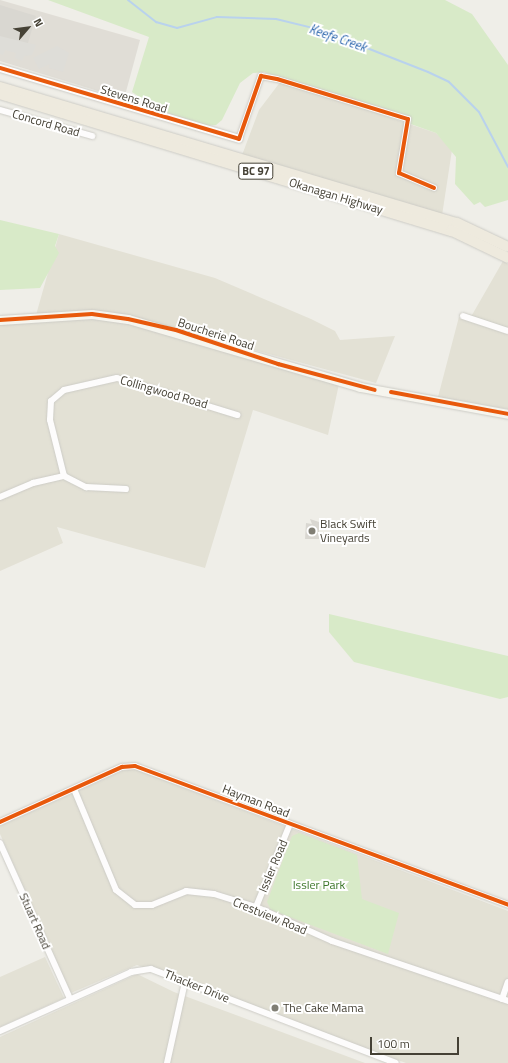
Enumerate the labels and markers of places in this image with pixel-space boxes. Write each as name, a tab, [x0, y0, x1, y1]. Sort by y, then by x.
place label: Black Swift Vineyards	[320, 517, 376, 545]
marker: Black Swift Vineyards	[307, 526, 317, 536]
place label: The Cake Mama	[283, 1001, 363, 1015]
marker: The Cake Mama	[270, 1003, 280, 1013]

